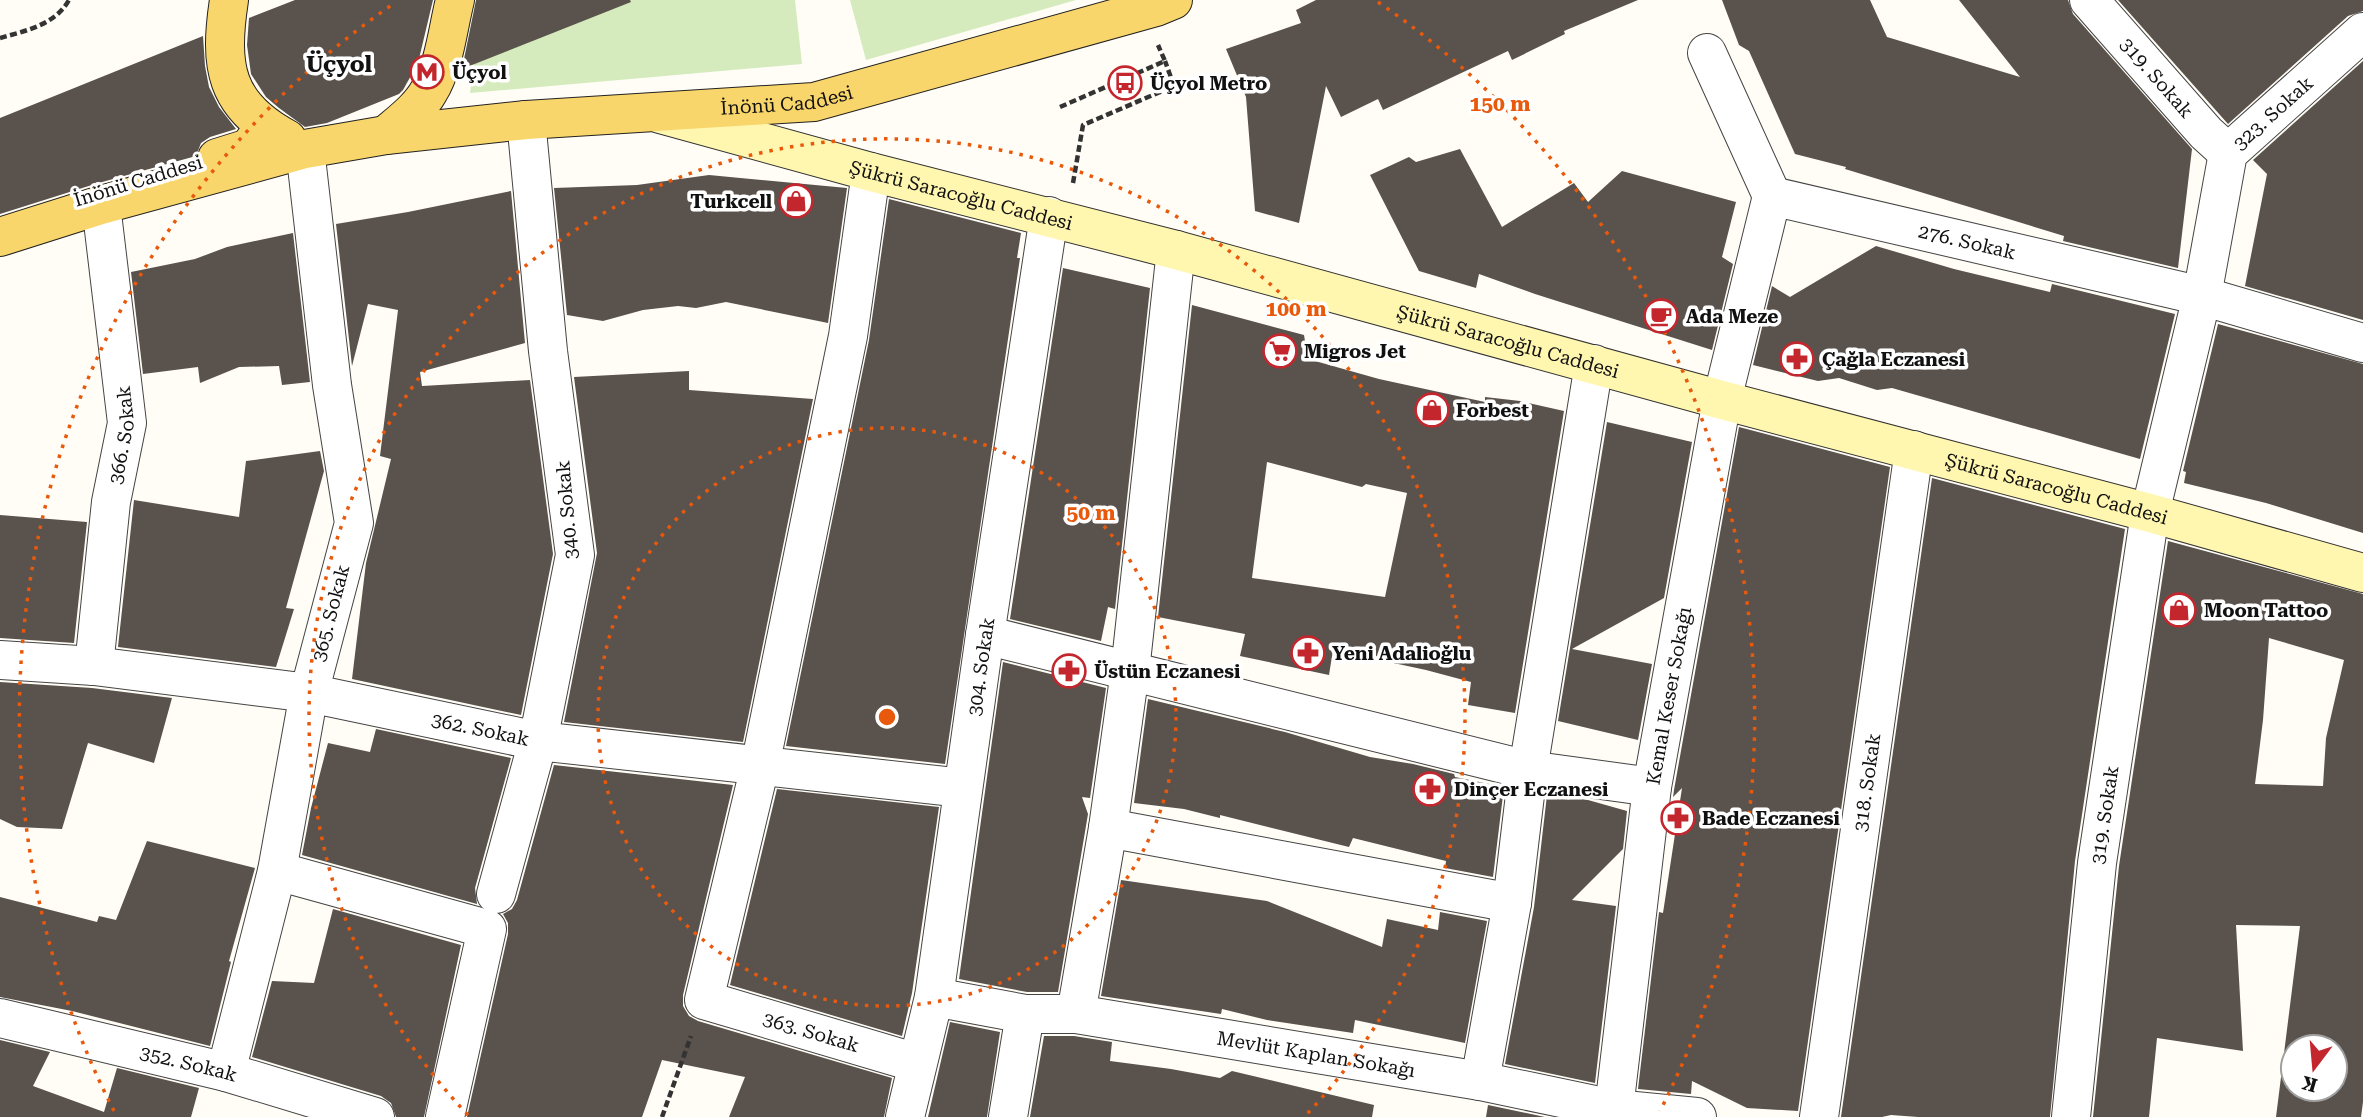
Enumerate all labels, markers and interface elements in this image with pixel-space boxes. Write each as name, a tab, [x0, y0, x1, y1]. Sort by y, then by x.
street label: 319. Sokak	[2116, 33, 2198, 122]
district label: Üçyol	[306, 50, 373, 78]
metro station icon: Üçyol	[408, 53, 446, 91]
place label: Üçyol	[452, 61, 507, 84]
bus stop icon: Üçyol Metro	[1106, 64, 1144, 102]
street label: 323. Sokak	[2228, 71, 2317, 154]
place label: Üçyol Metro	[1150, 72, 1267, 95]
street label: İnönü Caddesi	[720, 80, 855, 119]
text: 150 m	[1470, 92, 1530, 116]
street label: İnönü Caddesi	[71, 151, 205, 211]
street label: Şükrü Saracoğlu Caddesi	[847, 155, 1075, 235]
shop icon: Turkcell	[777, 182, 815, 220]
place label: Turkcell	[690, 190, 772, 213]
street label: 276. Sokak	[1916, 219, 2018, 264]
text: 100 m	[1266, 297, 1326, 321]
cafe icon: Ada Meze	[1642, 297, 1680, 335]
street label: Şükrü Saracoğlu Caddesi	[1394, 300, 1622, 383]
place label: Ada Meze	[1686, 305, 1778, 328]
supermarket icon: Migros Jet	[1261, 332, 1299, 370]
place label: Migros Jet	[1304, 340, 1406, 363]
pharmacy icon: Çağla Eczanesi	[1778, 340, 1816, 378]
place label: Çağla Eczanesi	[1822, 348, 1965, 371]
street label: 366. Sokak	[103, 385, 139, 486]
shop icon: Forbest	[1413, 391, 1451, 429]
place label: Forbest	[1456, 399, 1529, 422]
street label: Şükrü Saracoğlu Caddesi	[1943, 448, 2171, 529]
street label: 340. Sokak	[551, 460, 583, 560]
text: 50 m	[1066, 501, 1116, 525]
street label: 365. Sokak	[306, 562, 354, 664]
shop icon: Moon Tattoo	[2160, 591, 2198, 629]
place label: Moon Tattoo	[2204, 599, 2328, 622]
street label: Kemal Keser Sokağı	[1641, 605, 1696, 787]
street label: 304. Sokak	[962, 616, 999, 717]
pharmacy icon: Yeni Adalioğlu	[1289, 634, 1327, 672]
place label: Yeni Adalioğlu	[1332, 642, 1472, 665]
pharmacy icon: Üstün Eczanesi	[1050, 652, 1088, 690]
place label: Üstün Eczanesi	[1094, 660, 1240, 683]
centre of rings	[875, 705, 899, 729]
street label: 362. Sokak	[430, 707, 531, 750]
street label: 318. Sokak	[1848, 732, 1885, 833]
street label: 319. Sokak	[2085, 764, 2123, 866]
pharmacy icon: Dinçer Eczanesi	[1411, 770, 1449, 808]
place label: Dinçer Eczanesi	[1454, 778, 1608, 801]
pharmacy icon: Bade Eczanesi	[1659, 799, 1697, 837]
place label: Bade Eczanesi	[1702, 807, 1840, 830]
street label: 363. Sokak	[760, 1007, 862, 1057]
street label: Mevlüt Kaplan Sokağı	[1215, 1026, 1417, 1082]
north arrow	[2279, 1033, 2349, 1103]
street label: 352. Sokak	[138, 1040, 240, 1086]
text: K	[2299, 1071, 2320, 1097]

